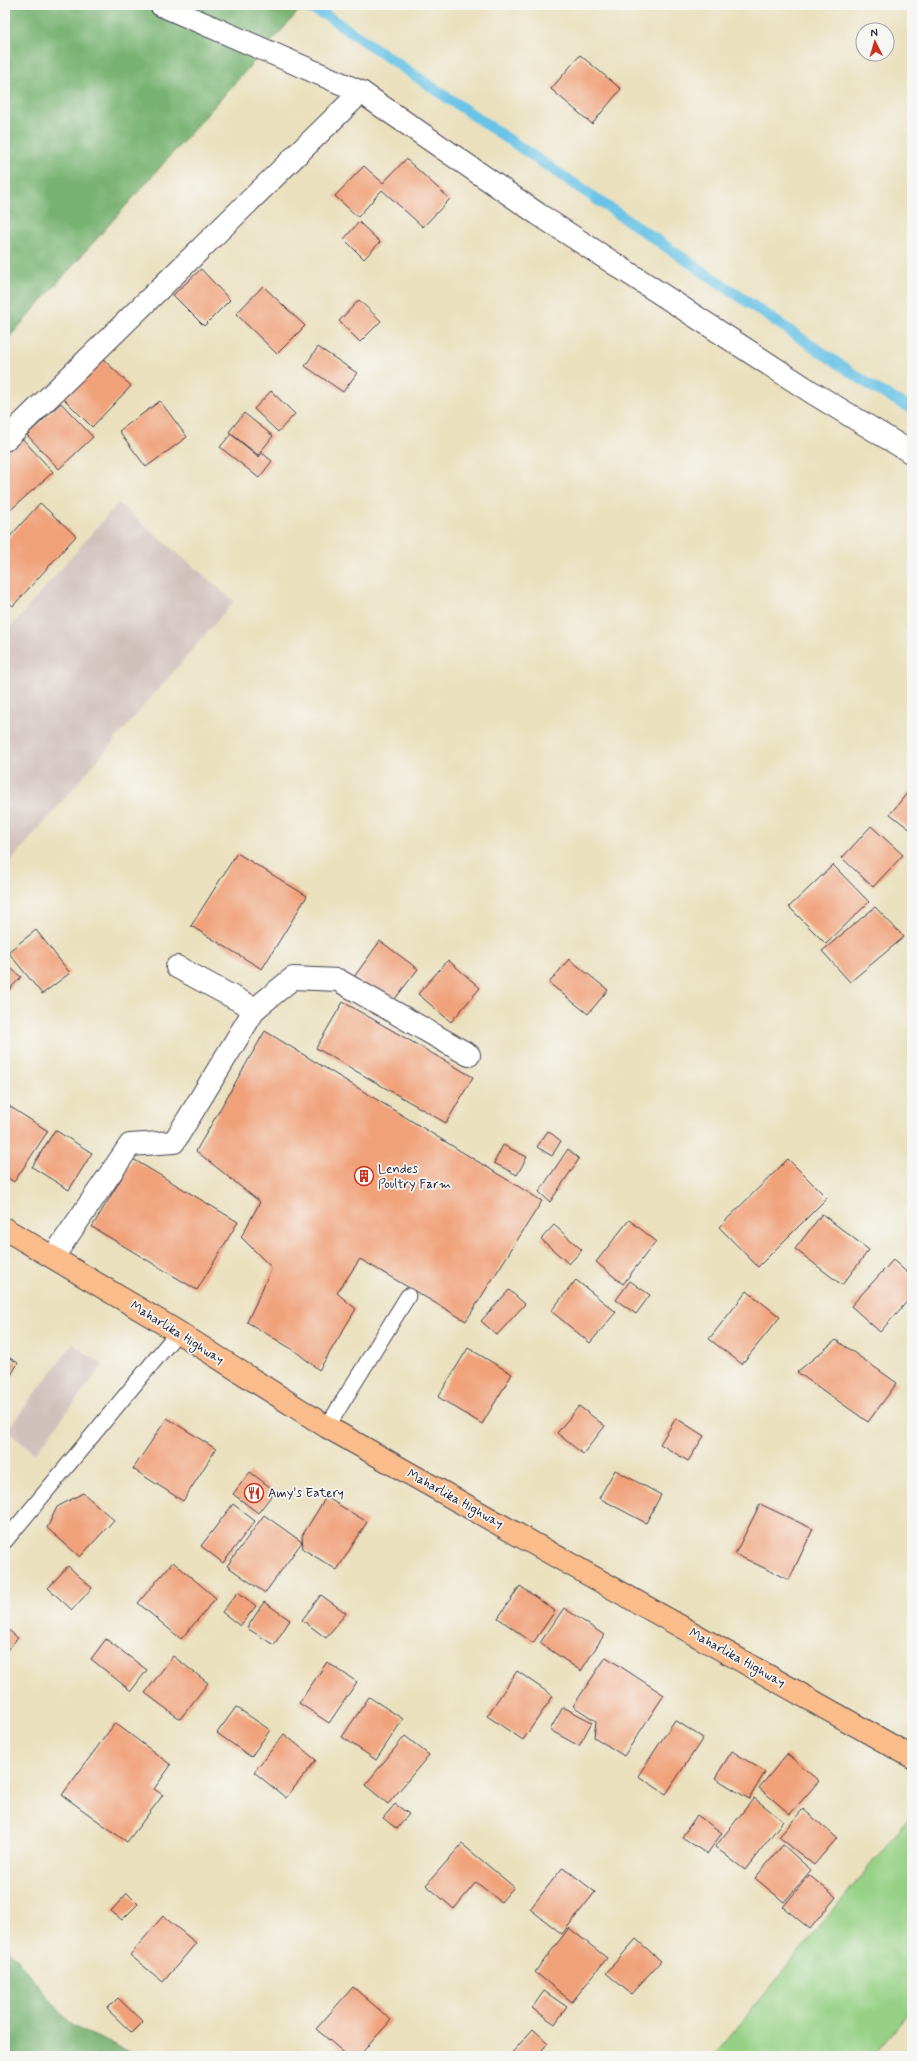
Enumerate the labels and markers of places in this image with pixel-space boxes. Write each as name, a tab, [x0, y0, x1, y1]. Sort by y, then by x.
place label: Lendes Poultry Farm	[378, 1161, 451, 1193]
building icon: Lendes Poultry Farm	[353, 1165, 375, 1187]
restaurant icon: Amy's Eatery	[243, 1482, 265, 1504]
place label: Amy's Eatery	[268, 1485, 344, 1502]

